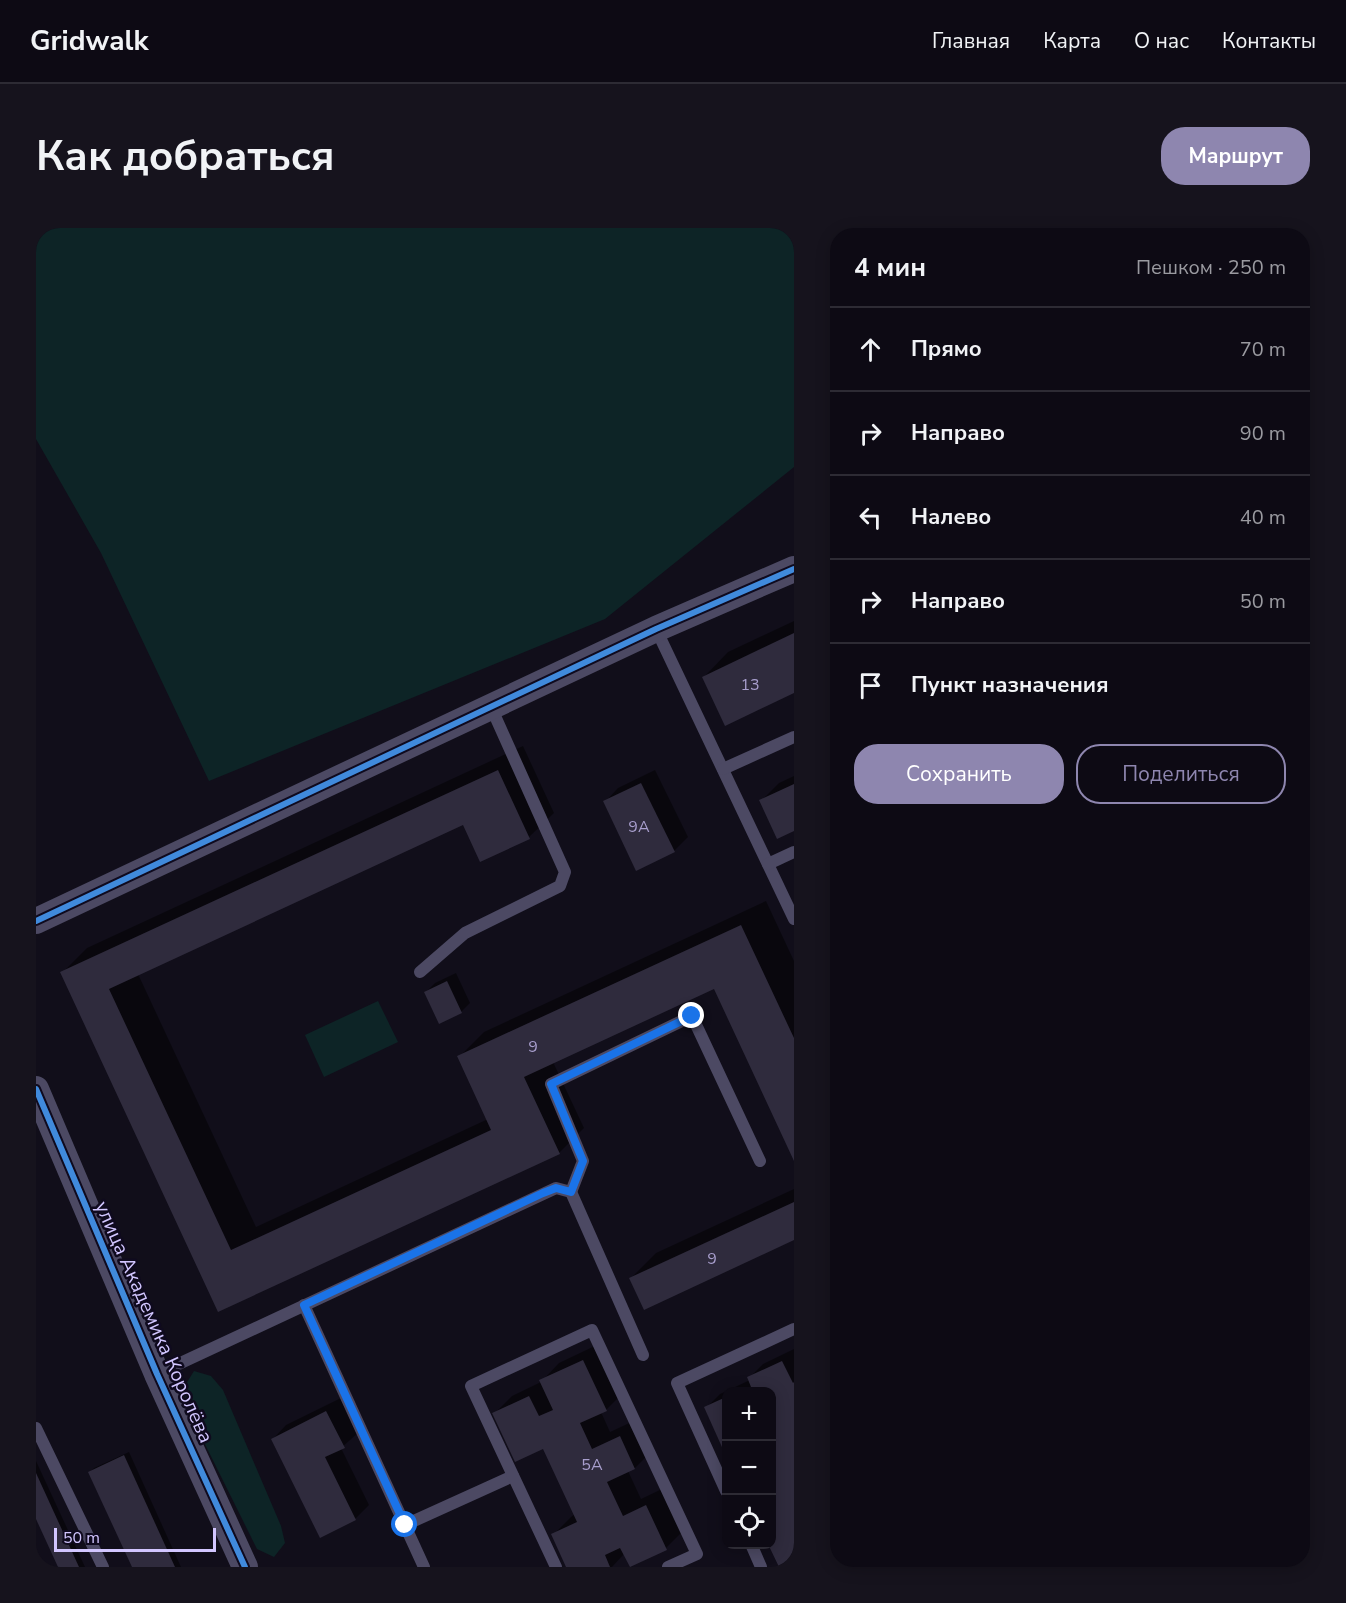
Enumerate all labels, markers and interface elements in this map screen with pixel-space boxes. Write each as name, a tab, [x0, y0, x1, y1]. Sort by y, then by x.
text: Gridwalk	[30, 22, 148, 60]
text: Главная	[932, 27, 1010, 55]
text: Карта	[1043, 27, 1101, 55]
text: О нас	[1134, 27, 1189, 55]
text: Контакты	[1222, 27, 1316, 55]
button: Маршрут	[1161, 127, 1310, 185]
text: Как добраться	[36, 128, 335, 185]
text: 4 мин	[854, 250, 926, 285]
text: Пешком · 250 m	[1136, 254, 1286, 281]
icon: ahead	[854, 333, 887, 366]
text: Прямо	[911, 334, 982, 364]
text: 70 m	[1240, 336, 1286, 363]
icon: right	[854, 417, 887, 450]
text: Направо	[911, 418, 1005, 448]
text: 90 m	[1240, 420, 1286, 447]
icon: left	[854, 501, 887, 534]
text: Налево	[911, 502, 991, 532]
text: 40 m	[1240, 504, 1286, 531]
icon: right	[854, 585, 887, 618]
text: Направо	[911, 586, 1005, 616]
text: 50 m	[1240, 588, 1286, 615]
icon: arrive	[854, 669, 887, 702]
text: Пункт назначения	[911, 670, 1109, 700]
house number: 13	[740, 674, 760, 696]
button: Сохранить	[854, 744, 1064, 804]
button: Поделиться	[1076, 744, 1286, 804]
house number: 9А	[628, 816, 650, 838]
route end	[678, 1002, 704, 1028]
house number: 9	[528, 1036, 538, 1058]
street label: улица Академика Королёва	[88, 1197, 220, 1447]
house number: 9	[707, 1248, 717, 1270]
map controls	[722, 1387, 776, 1549]
button: +	[722, 1387, 776, 1441]
button: −	[722, 1441, 776, 1495]
house number: 5А	[581, 1454, 603, 1476]
button: locate	[722, 1495, 776, 1549]
route start	[391, 1511, 417, 1537]
scale bar	[54, 1525, 216, 1552]
text: 50 m	[63, 1527, 100, 1549]

